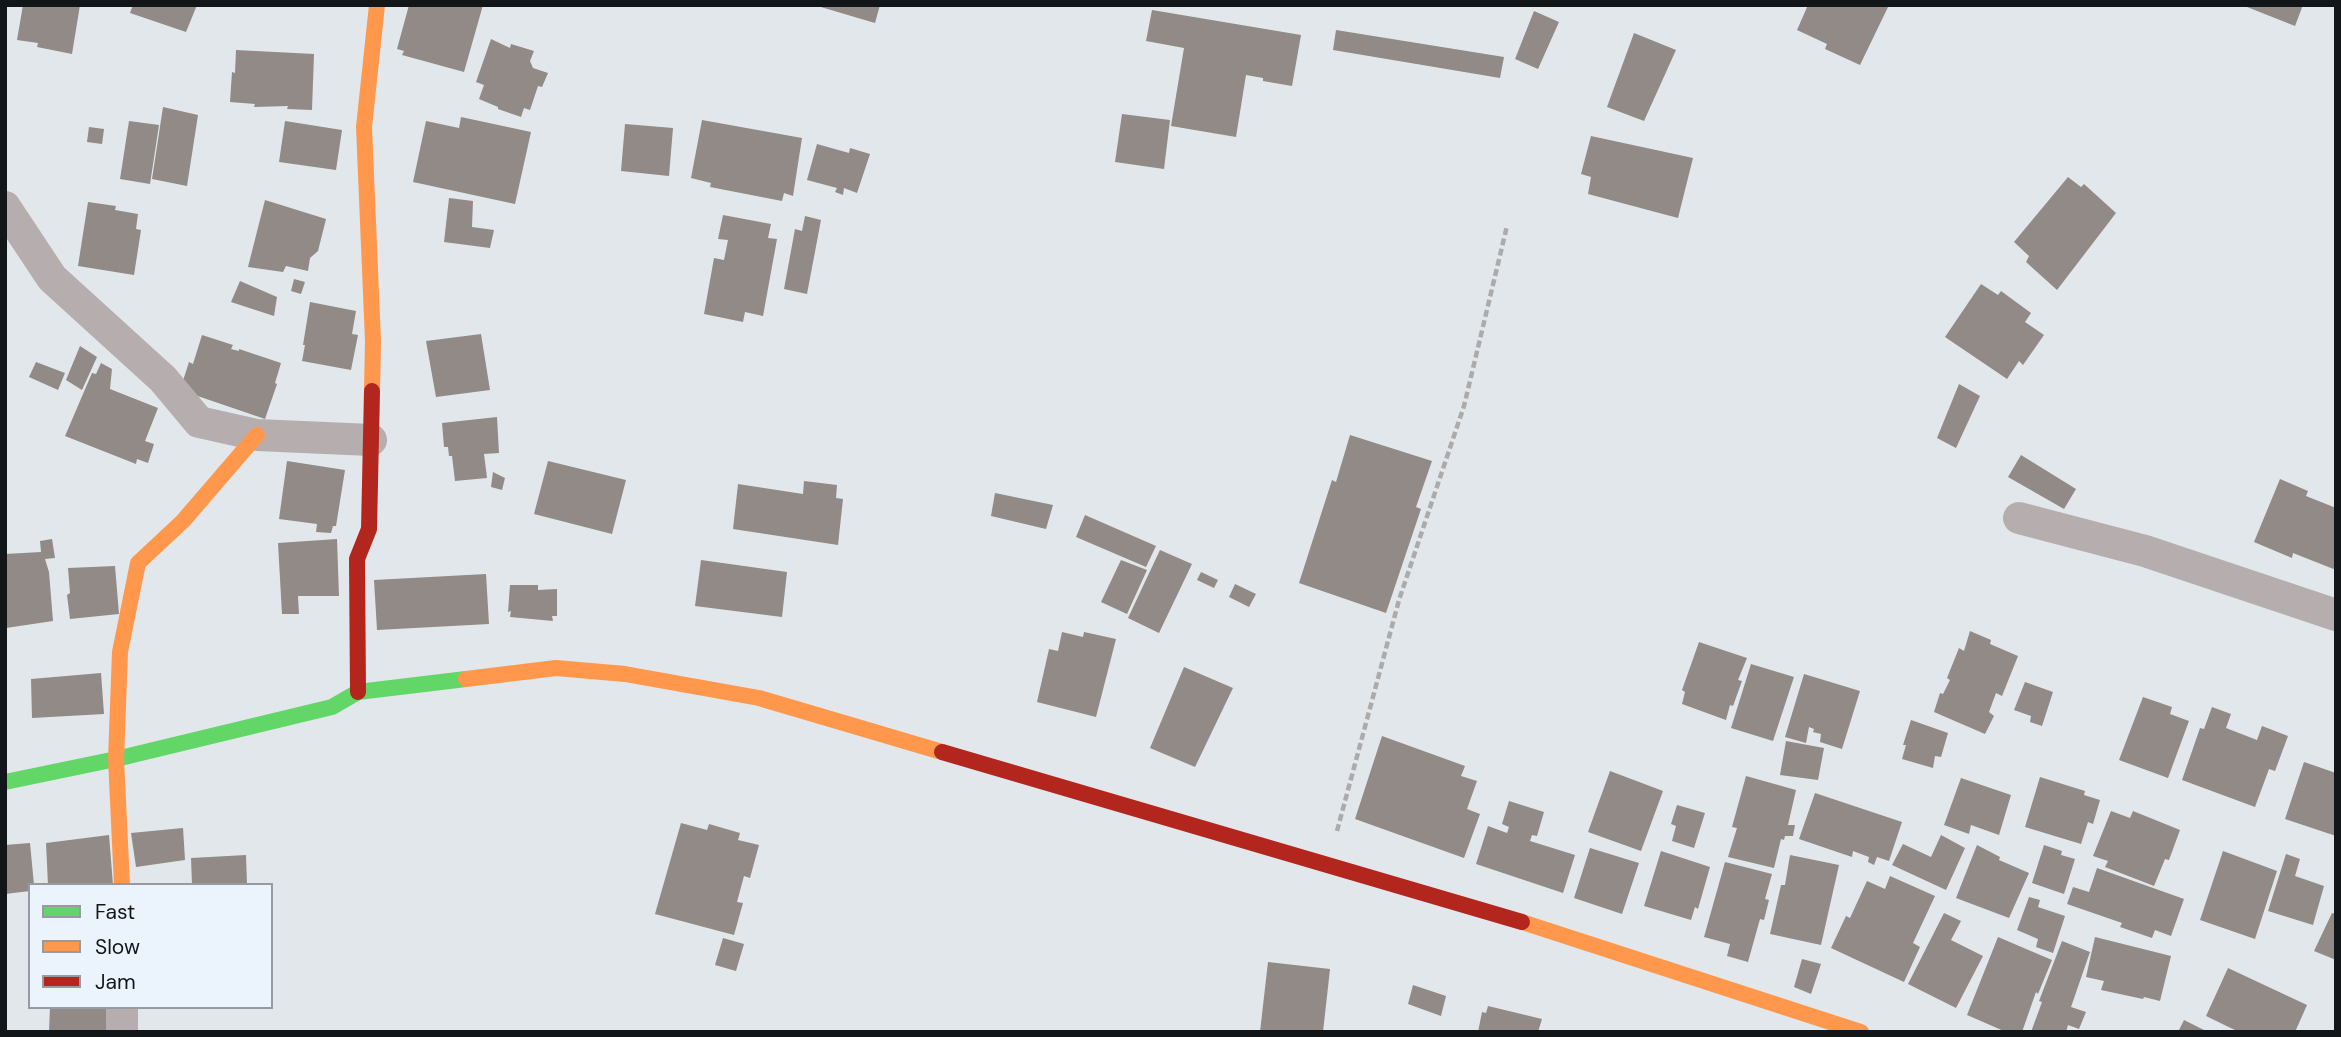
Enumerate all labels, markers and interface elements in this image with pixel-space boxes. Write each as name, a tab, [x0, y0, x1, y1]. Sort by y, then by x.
legend	[28, 883, 273, 1009]
text: Fast	[95, 898, 135, 926]
text: Slow	[95, 933, 140, 961]
text: Jam	[95, 968, 136, 996]

